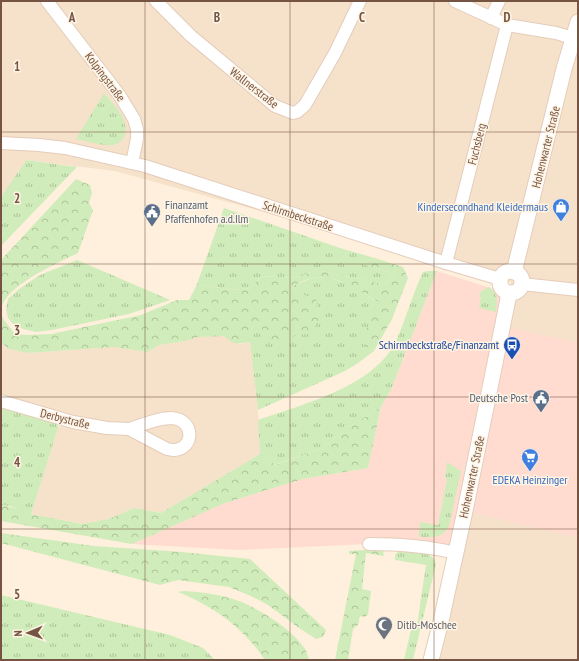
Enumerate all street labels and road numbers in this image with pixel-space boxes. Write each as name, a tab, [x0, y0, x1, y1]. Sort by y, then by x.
street label: Kolpingstraße	[82, 49, 129, 104]
street label: Wallnerstraße	[227, 64, 282, 111]
street label: Hohenwarter Straße	[528, 104, 563, 189]
street label: Fuchsberg	[464, 121, 489, 166]
street label: Schirmbeckstraße	[261, 197, 336, 234]
street label: Derbystraße	[39, 405, 91, 432]
street label: Hohenwarter Straße	[455, 434, 488, 519]

